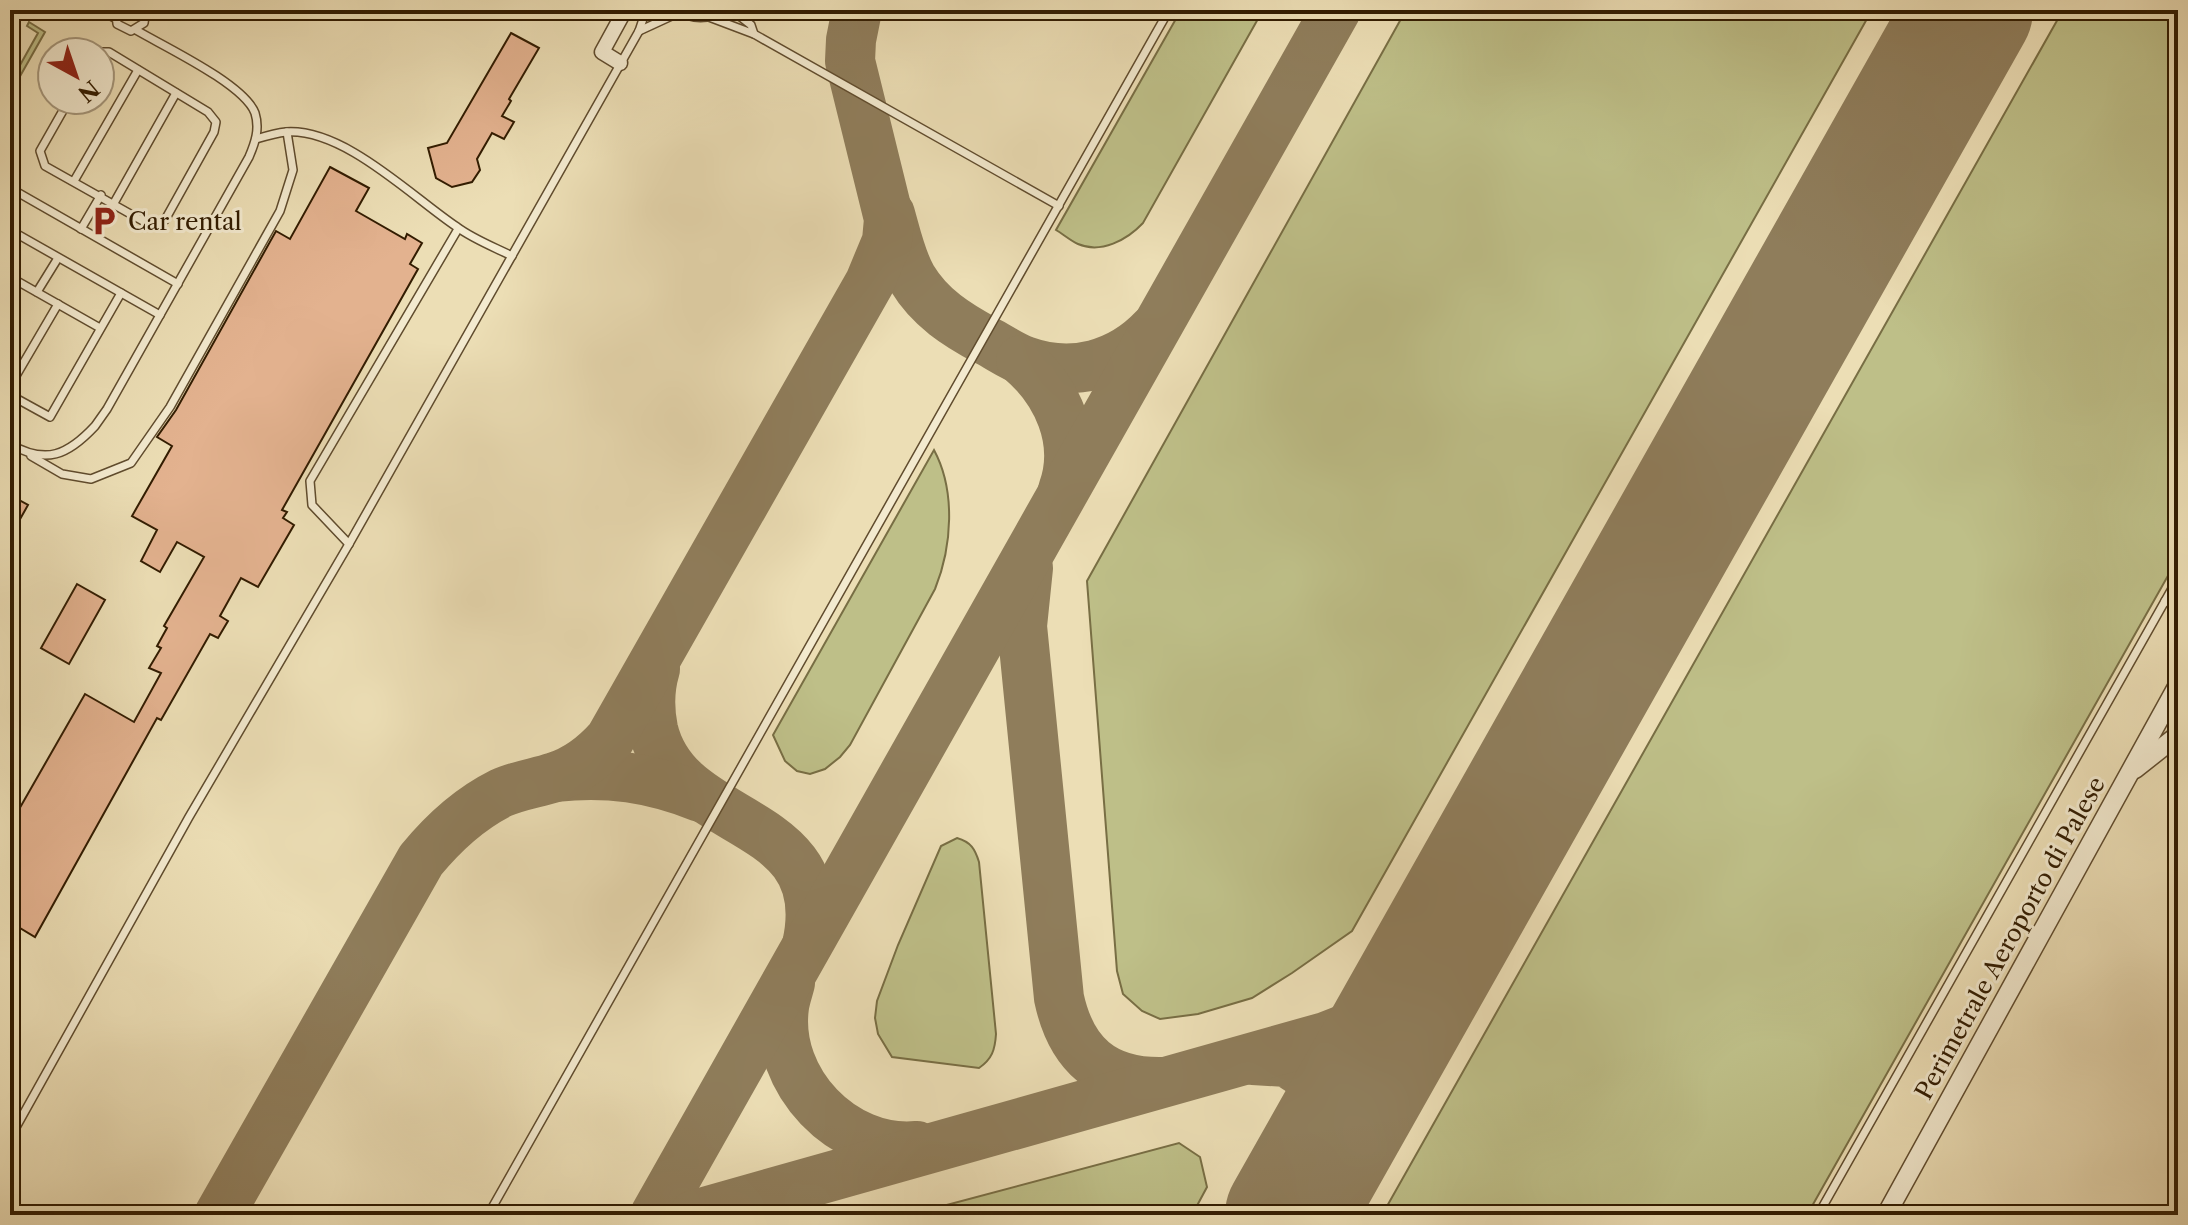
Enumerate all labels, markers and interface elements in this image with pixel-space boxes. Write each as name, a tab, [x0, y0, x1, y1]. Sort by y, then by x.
north arrow	[36, 36, 116, 116]
text: N	[73, 74, 105, 107]
parking icon: Car rental	[87, 204, 121, 238]
place label: Car rental	[128, 207, 242, 236]
street label: Perimetrale Aeroporto di Palese	[1909, 772, 2111, 1104]

